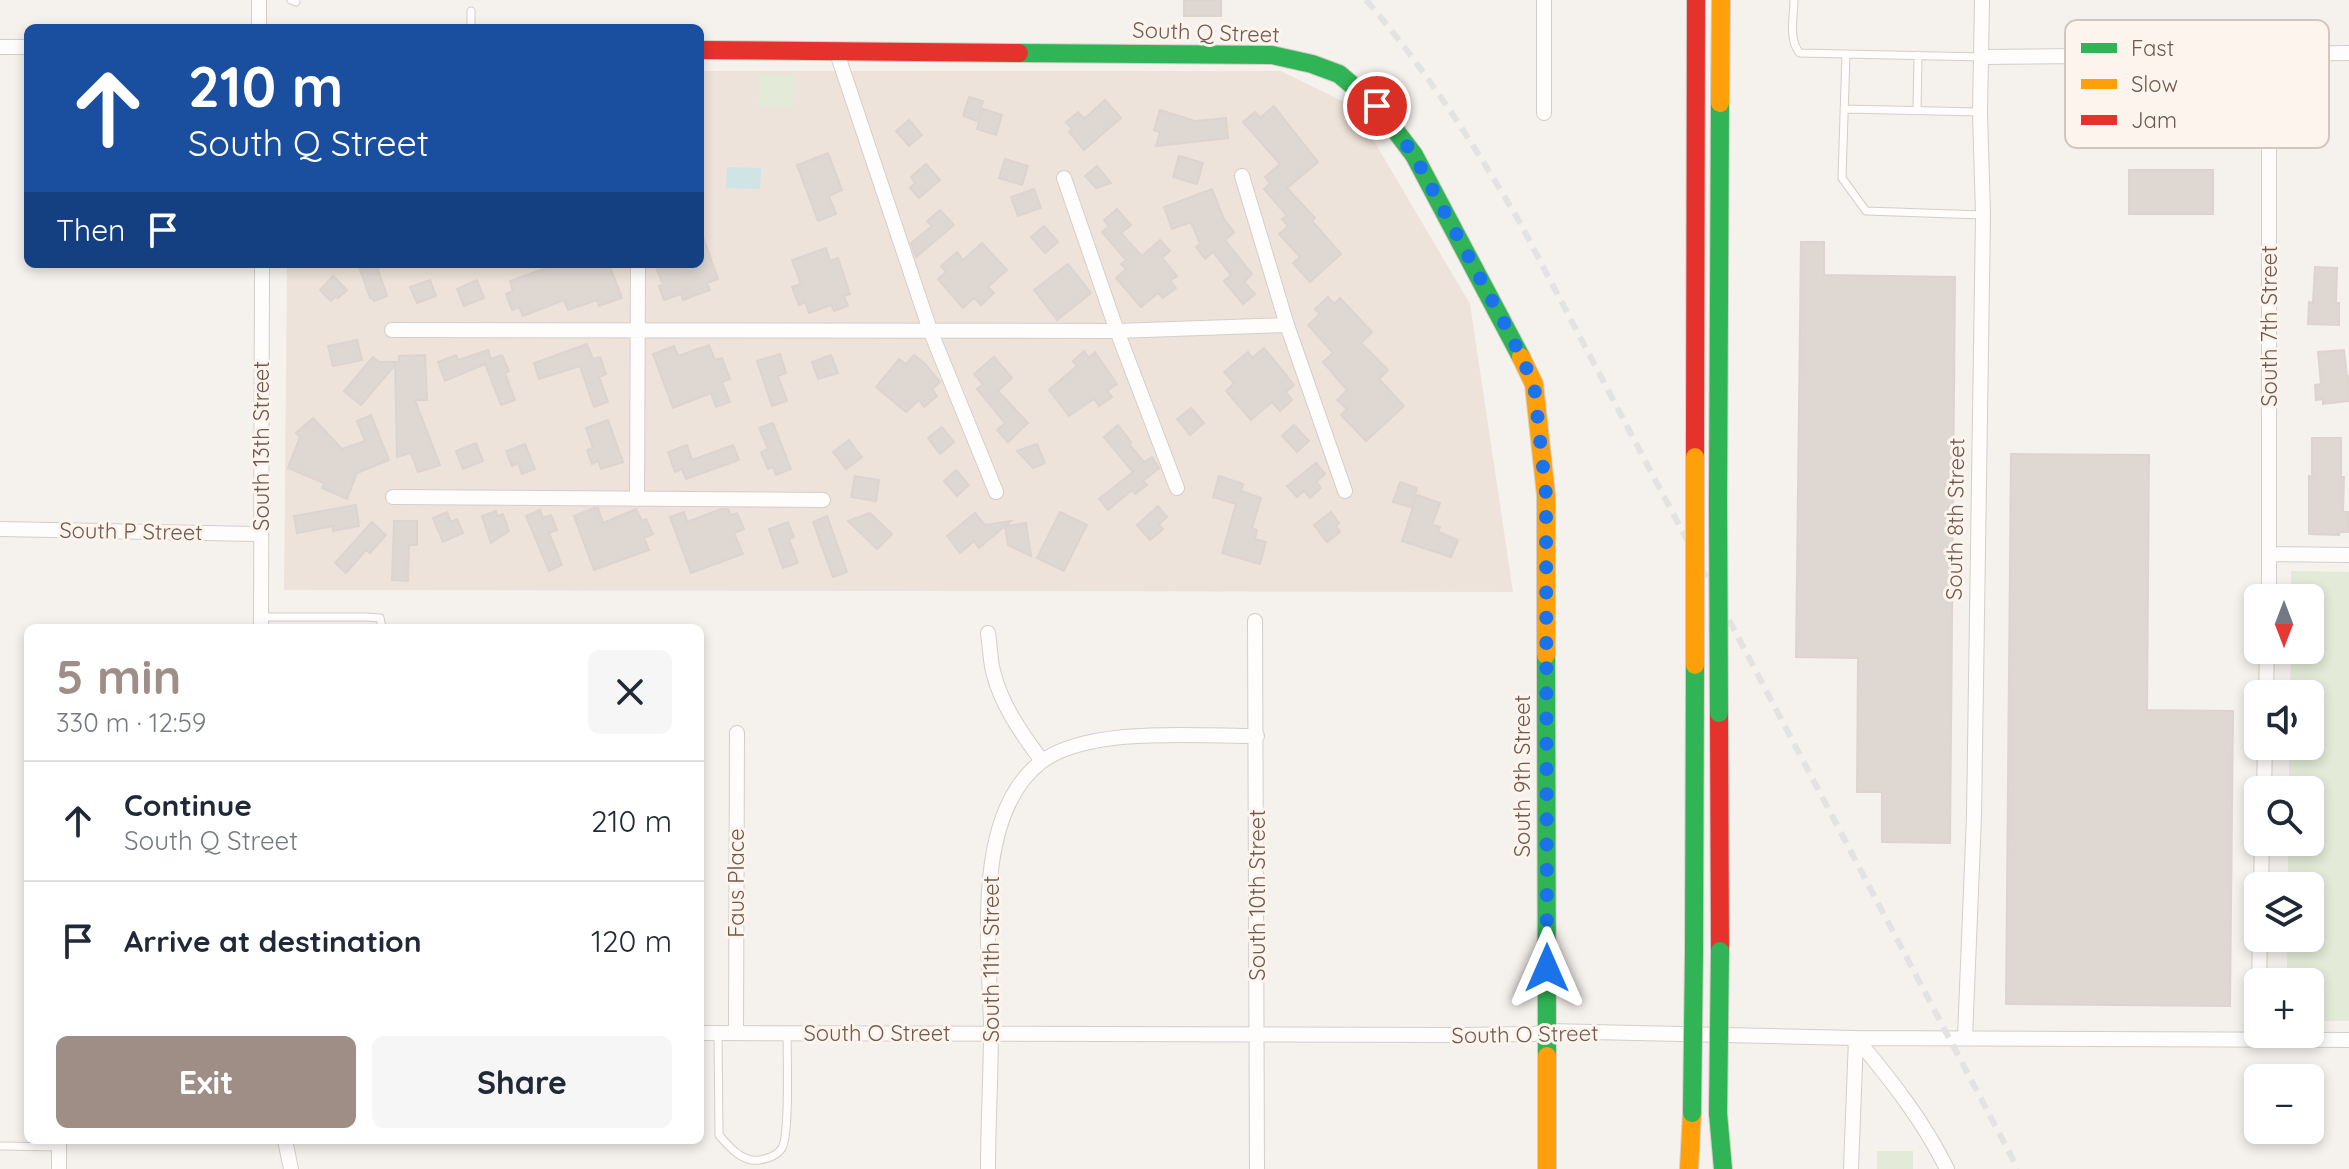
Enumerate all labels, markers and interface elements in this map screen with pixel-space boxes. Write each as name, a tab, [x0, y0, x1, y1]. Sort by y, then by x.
street label: South Q Street	[1132, 15, 1280, 49]
legend	[2065, 20, 2329, 148]
text: Fast	[2131, 34, 2174, 62]
text: 210 m	[188, 51, 343, 121]
icon: ahead	[56, 56, 160, 160]
text: Slow	[2131, 70, 2178, 98]
pin	[1343, 72, 1411, 140]
icon: arrive	[1355, 84, 1399, 128]
text: Jam	[2131, 106, 2177, 134]
text: South Q Street	[188, 120, 429, 165]
icon: arrive	[141, 208, 185, 252]
text: Then	[56, 211, 125, 249]
street label: South 7th Street	[2255, 245, 2283, 407]
street label: South 13th Street	[247, 361, 275, 531]
street label: South 8th Street	[1940, 438, 1970, 600]
street label: South P Street	[59, 516, 203, 546]
north arrow	[2244, 584, 2324, 664]
map controls	[2244, 584, 2324, 1144]
text: 5 min	[56, 646, 181, 706]
button: close	[588, 650, 672, 734]
button: sound	[2244, 680, 2324, 760]
street label: South 9th Street	[1508, 695, 1536, 857]
text: 330 m · 12:59	[56, 706, 206, 739]
button: search	[2244, 776, 2324, 856]
text: Continue	[124, 786, 252, 824]
icon: ahead	[56, 799, 100, 843]
text: 210 m	[591, 802, 672, 840]
street label: South 10th Street	[1243, 809, 1271, 981]
text: South Q Street	[124, 824, 298, 857]
street label: Faus Place	[722, 828, 750, 938]
button: layers	[2244, 872, 2324, 952]
street label: South 11th Street	[977, 876, 1005, 1042]
icon: arrive	[56, 919, 100, 963]
text: Arrive at destination	[124, 922, 422, 960]
text: 120 m	[591, 922, 672, 960]
position arrow	[1505, 926, 1589, 1010]
button: +	[2244, 968, 2324, 1048]
street label: South O Street	[803, 1019, 951, 1047]
street label: South O Street	[1451, 1019, 1599, 1049]
button: Exit	[56, 1036, 356, 1128]
button: Share	[372, 1036, 672, 1128]
button: −	[2244, 1064, 2324, 1144]

